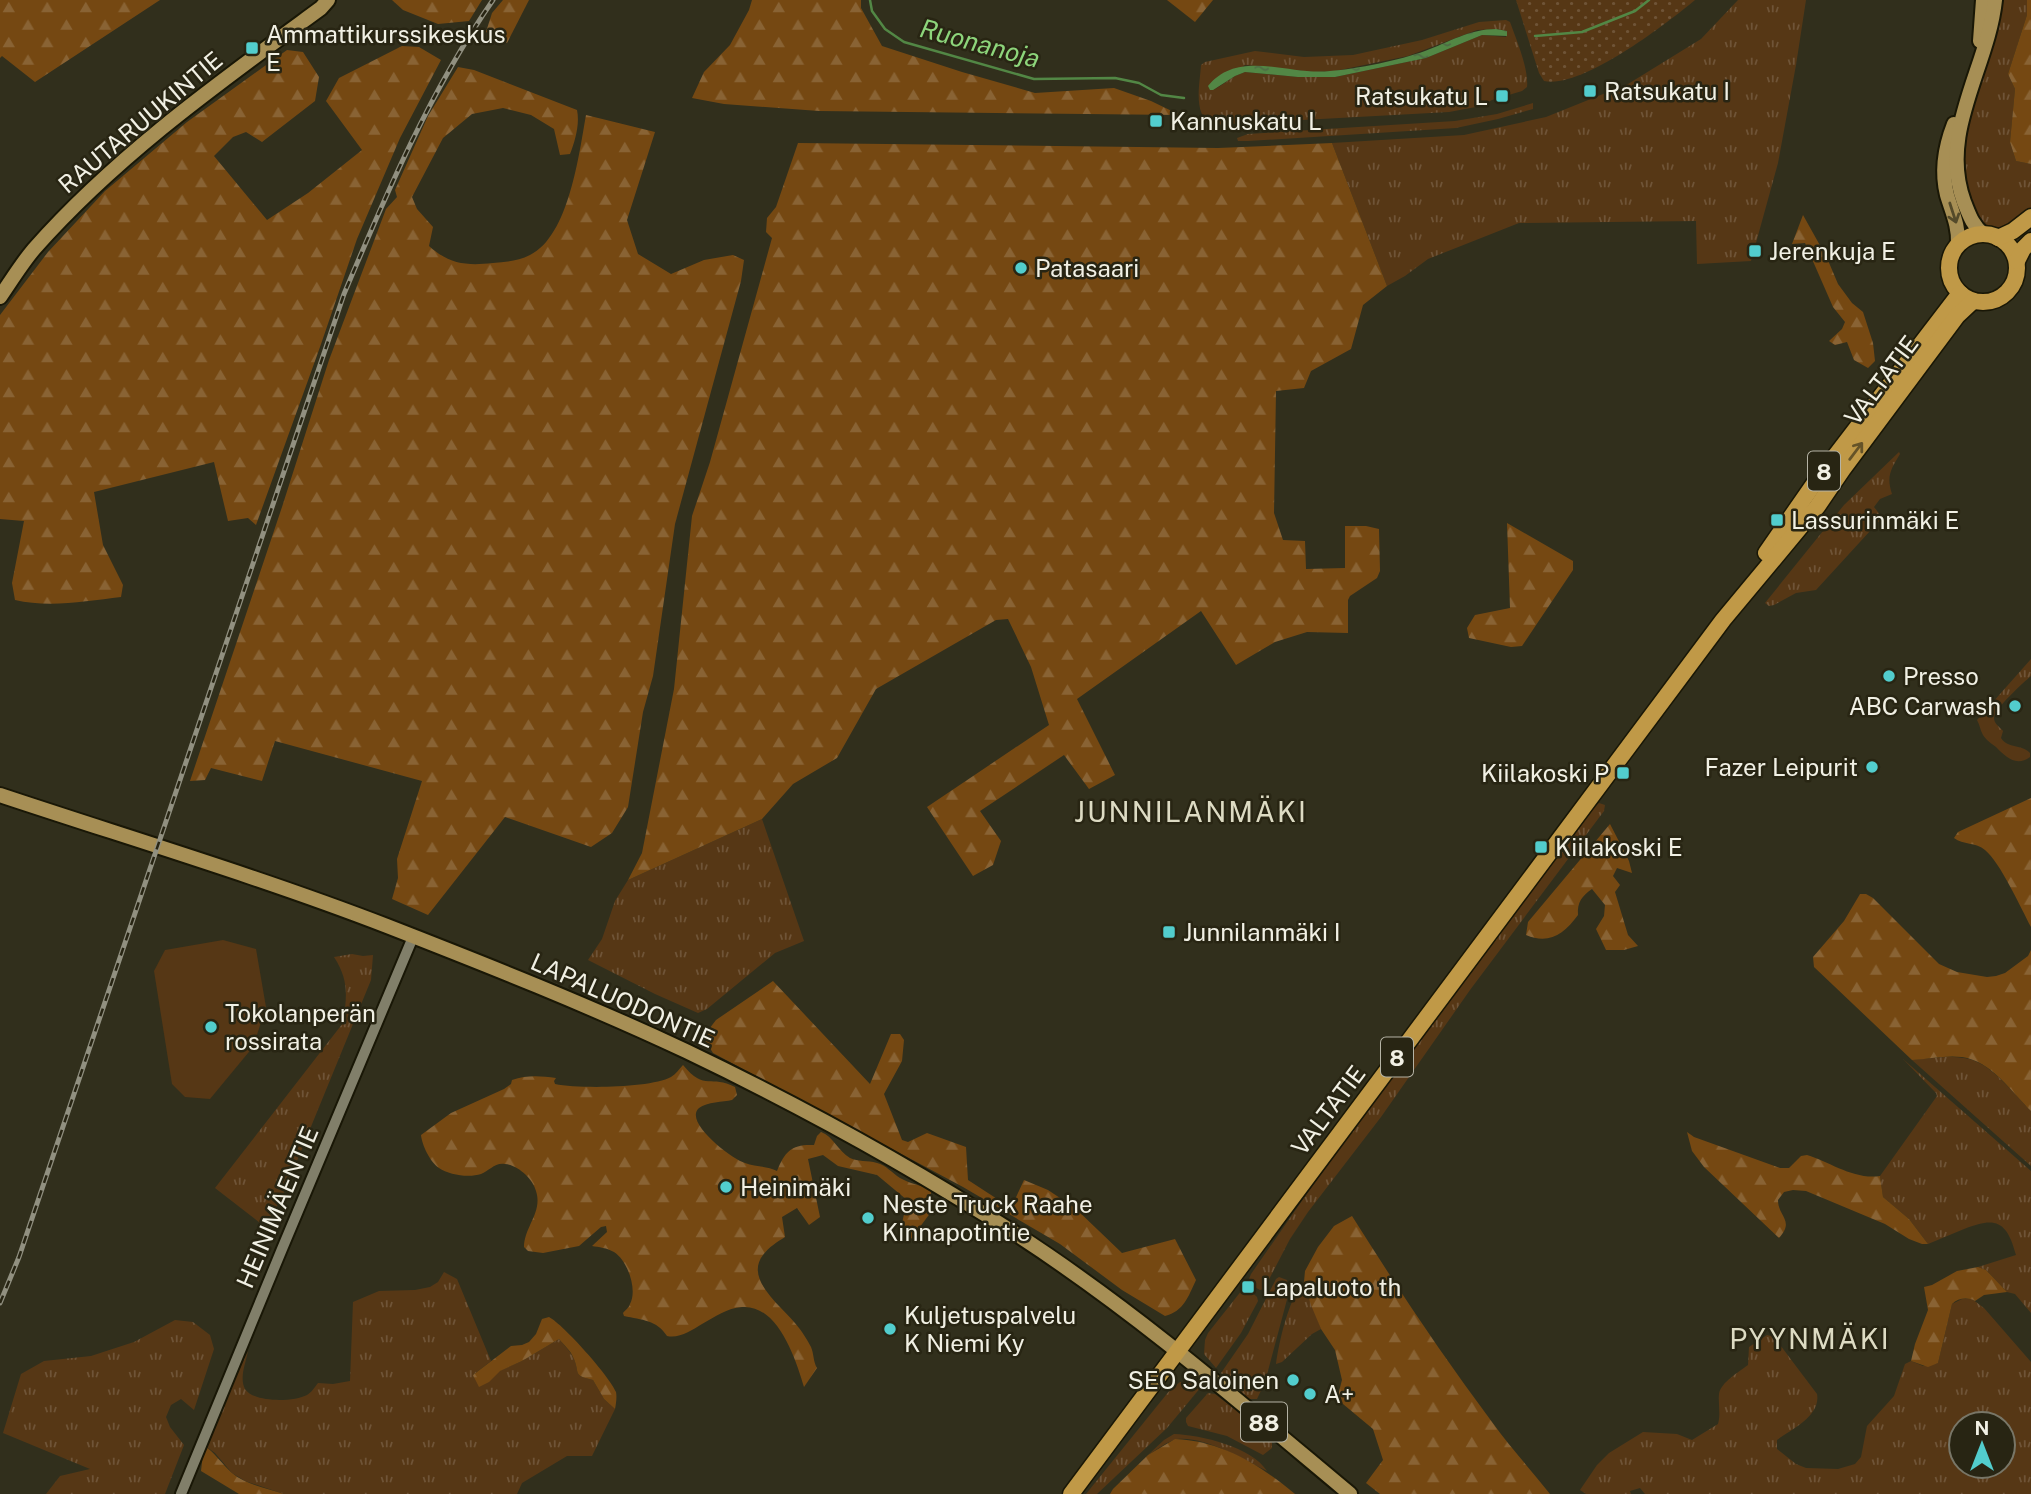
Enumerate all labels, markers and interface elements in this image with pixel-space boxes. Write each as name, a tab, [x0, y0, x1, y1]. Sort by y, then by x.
water label: Ruonanoja	[917, 12, 1043, 74]
place label: Ammattikurssikeskus E	[266, 20, 506, 76]
marker: Ammattikurssikeskus E	[244, 40, 260, 56]
street label: RAUTARUUKINTIE	[52, 45, 228, 199]
place label: Ratsukatu I	[1604, 77, 1730, 105]
place label: Ratsukatu L	[1355, 82, 1488, 110]
marker: Ratsukatu I	[1582, 83, 1598, 99]
marker: Ratsukatu L	[1494, 88, 1510, 104]
place label: Kannuskatu L	[1170, 107, 1322, 135]
marker: Kannuskatu L	[1148, 113, 1164, 129]
one-way arrow	[1948, 201, 1960, 223]
place label: Jerenkuja E	[1769, 237, 1896, 265]
marker: Jerenkuja E	[1747, 243, 1763, 259]
place label: Patasaari	[1035, 254, 1139, 282]
marker: Patasaari	[1013, 260, 1029, 276]
street label: VALTATIE	[1838, 330, 1924, 430]
one-way arrow	[1849, 442, 1864, 461]
road number: 8	[1808, 452, 1840, 491]
place label: Lassurinmäki E	[1791, 506, 1959, 534]
marker: Lassurinmäki E	[1769, 512, 1785, 528]
place label: Presso	[1903, 662, 1979, 690]
marker: Presso	[1881, 668, 1897, 684]
place label: ABC Carwash	[1849, 692, 2001, 720]
marker: ABC Carwash	[2007, 698, 2023, 714]
place label: Fazer Leipurit	[1704, 753, 1858, 781]
place label: Kiilakoski P	[1481, 759, 1609, 787]
marker: Fazer Leipurit	[1864, 759, 1880, 775]
marker: Kiilakoski P	[1615, 765, 1631, 781]
district label: JUNNILANMÄKI	[1074, 795, 1308, 828]
place label: Kiilakoski E	[1555, 833, 1683, 861]
marker: Kiilakoski E	[1533, 839, 1549, 855]
place label: Junnilanmäki I	[1183, 918, 1341, 946]
marker: Junnilanmäki I	[1161, 924, 1177, 940]
street label: LAPALUODONTIE	[527, 947, 719, 1053]
place label: Tokolanperän rossirata	[225, 999, 376, 1055]
marker: Tokolanperän rossirata	[203, 1019, 219, 1035]
road number: 8	[1381, 1038, 1413, 1076]
street label: VALTATIE	[1285, 1060, 1371, 1160]
street label: HEINIMÄENTIE	[230, 1122, 324, 1292]
place label: Heinimäki	[740, 1173, 851, 1201]
marker: Heinimäki	[718, 1179, 734, 1195]
place label: Neste Truck Raahe Kinnapotintie	[882, 1190, 1093, 1246]
marker: Neste Truck Raahe Kinnapotintie	[860, 1210, 876, 1226]
place label: Lapaluoto th	[1262, 1273, 1401, 1301]
marker: Lapaluoto th	[1240, 1279, 1256, 1295]
place label: Kuljetuspalvelu K Niemi Ky	[904, 1301, 1076, 1357]
marker: Kuljetuspalvelu K Niemi Ky	[882, 1321, 898, 1337]
district label: PYYNMÄKI	[1729, 1322, 1891, 1355]
place label: SEO Saloinen	[1128, 1366, 1279, 1394]
marker: SEO Saloinen	[1285, 1372, 1301, 1388]
place label: A+	[1324, 1380, 1354, 1408]
marker: A+	[1302, 1386, 1318, 1402]
road number: 88	[1241, 1402, 1287, 1442]
north arrow	[1947, 1410, 2017, 1480]
text: N	[1975, 1417, 1989, 1439]

